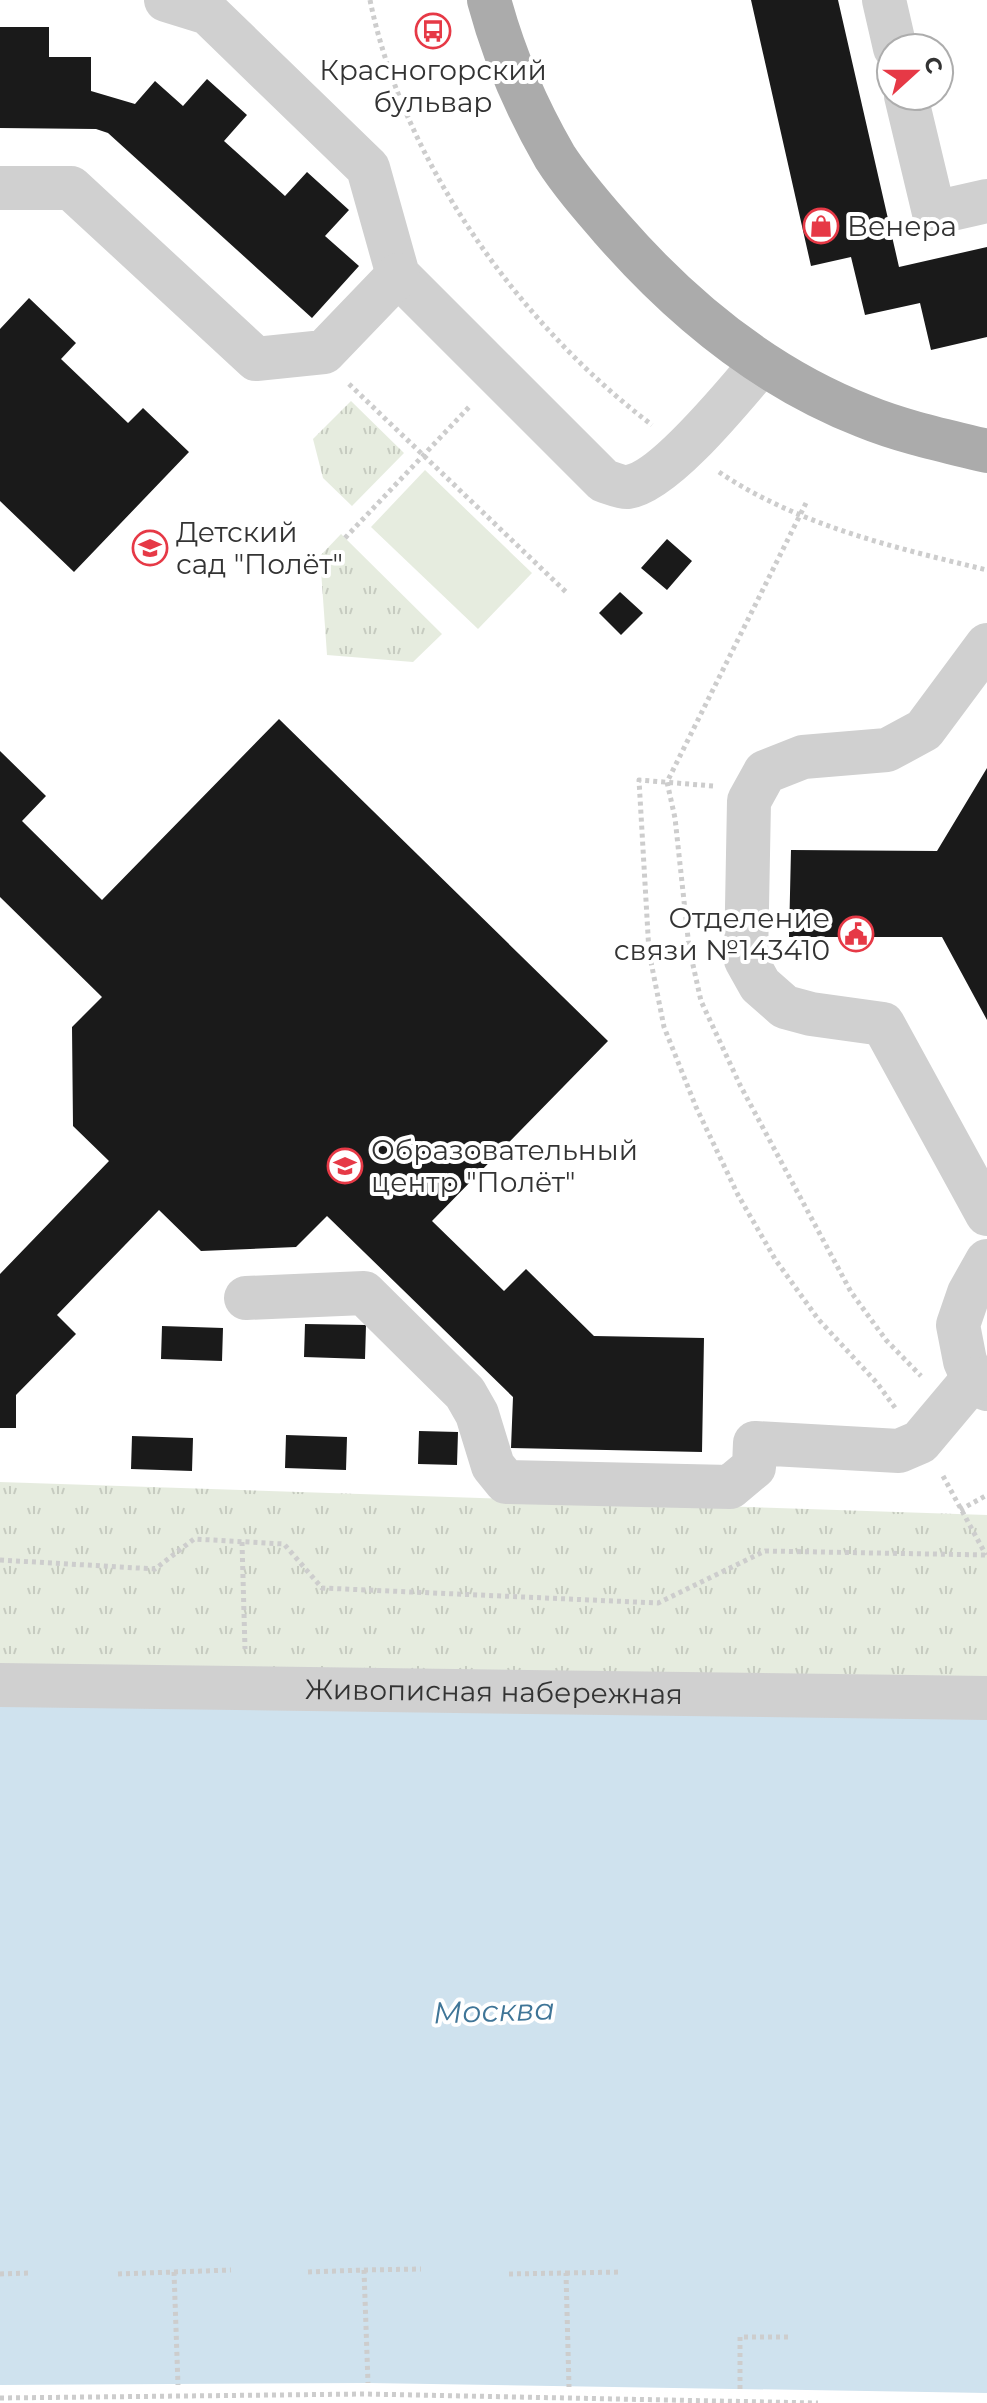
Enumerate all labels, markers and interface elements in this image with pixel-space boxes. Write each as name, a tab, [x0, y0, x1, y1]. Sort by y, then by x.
bus stop icon: Красногорский бульвар	[414, 12, 452, 50]
north arrow	[875, 32, 955, 112]
place label: Красногорский бульвар	[319, 53, 547, 119]
text: С	[918, 53, 949, 77]
shop icon: Венера	[802, 207, 840, 245]
place label: Венера	[847, 209, 957, 243]
place label: Детский сад "Полёт"	[176, 515, 343, 581]
school or university icon: Детский сад "Полёт"	[131, 529, 169, 567]
place label: Отделение связи №143410	[614, 901, 830, 967]
public building icon: Отделение связи №143410	[837, 915, 875, 953]
place label: Образовательный центр "Полёт"	[371, 1133, 638, 1199]
school or university icon: Образовательный центр "Полёт"	[326, 1147, 364, 1185]
street label: Живописная набережная	[305, 1672, 683, 1711]
water label: Москва	[433, 1990, 555, 2032]

